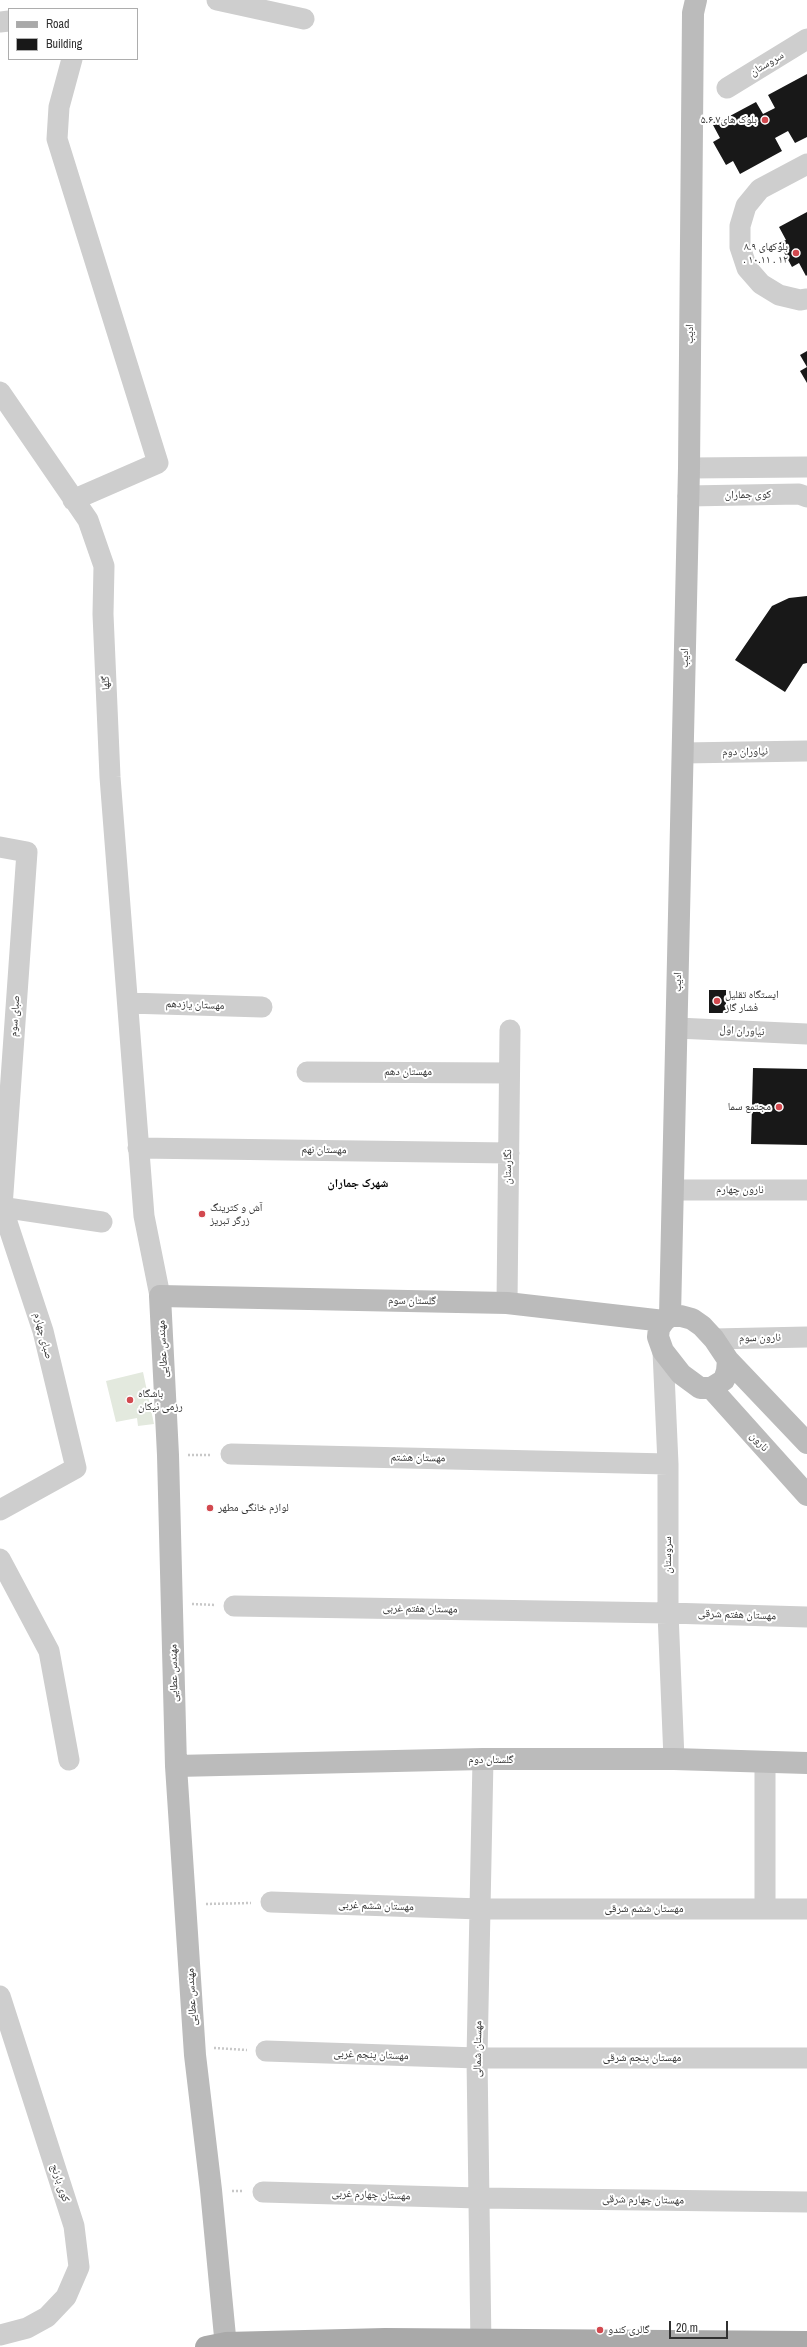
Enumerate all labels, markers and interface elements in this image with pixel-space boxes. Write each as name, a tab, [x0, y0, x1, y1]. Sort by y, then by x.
legend	[8, 8, 138, 60]
text: Road	[46, 16, 70, 32]
text: Building	[46, 36, 82, 52]
street label: سروستان	[748, 49, 786, 79]
place label: بلوک های۵.۶.۷	[701, 113, 757, 127]
marker: بلوک های۵.۶.۷	[760, 115, 770, 125]
place label: بلوکهای ۸.۹ . ۱۰.۱۱ . ۱۲	[743, 240, 788, 266]
marker: بلوکهای ۸.۹ . ۱۰.۱۱ . ۱۲	[791, 248, 801, 258]
street label: ادیب	[683, 324, 697, 344]
street label: کوی جماران	[725, 488, 771, 502]
street label: ادیب	[678, 648, 692, 668]
street label: گلها	[99, 676, 113, 690]
street label: نیاوران دوم	[722, 745, 768, 759]
street label: ادیب	[671, 972, 685, 992]
place label: ایستگاه تقلیل فشار گاز	[725, 988, 779, 1014]
street label: صبای سوم	[7, 995, 23, 1037]
marker: ایستگاه تقلیل فشار گاز	[712, 996, 722, 1006]
street label: مهستان یازدهم	[165, 997, 225, 1013]
street label: نیاوران اول	[719, 1023, 765, 1039]
street label: مهستان دهم	[384, 1065, 432, 1079]
place label: مجتمع سما	[728, 1100, 771, 1114]
marker: مجتمع سما	[774, 1102, 784, 1112]
street label: مهستان نهم	[301, 1143, 347, 1157]
street label: نگارستان	[501, 1149, 515, 1185]
district label: شهرک جماران	[328, 1177, 388, 1191]
street label: نارون چهارم	[716, 1183, 764, 1197]
place label: آش و کترینگ زرگر تبریز	[210, 1201, 262, 1227]
marker: آش و کترینگ زرگر تبریز	[197, 1209, 207, 1219]
street label: گلستان سوم	[388, 1294, 436, 1308]
street label: صبای چهارم	[30, 1311, 56, 1361]
street label: مهندس عطایی	[155, 1320, 171, 1378]
street label: نارون سوم	[739, 1331, 781, 1345]
place label: باشگاه رزمی نیکان	[138, 1387, 183, 1413]
marker: باشگاه رزمی نیکان	[125, 1395, 135, 1405]
street label: نارون	[747, 1430, 771, 1454]
street label: مهستان هشتم	[390, 1451, 446, 1465]
place label: لوازم خانگی مطهر	[218, 1501, 289, 1515]
marker: لوازم خانگی مطهر	[205, 1503, 215, 1513]
street label: سروستان	[661, 1536, 675, 1574]
street label: مهستان هفتم غربی	[382, 1602, 458, 1616]
street label: مهستان هفتم شرقی	[698, 1607, 776, 1623]
street label: مهندس عطایی	[167, 1644, 181, 1702]
street label: گلستان دوم	[468, 1753, 514, 1767]
street label: مهستان ششم غربی	[338, 1898, 414, 1914]
street label: مهستان ششم شرقی	[605, 1902, 683, 1916]
street label: مهندس عطایی	[184, 1968, 200, 2026]
street label: مهستان شمالی	[471, 2021, 485, 2077]
street label: مهستان پنجم غربی	[333, 2047, 409, 2063]
street label: مهستان پنجم شرقی	[603, 2051, 681, 2065]
street label: کوی بارنج	[48, 2162, 72, 2204]
street label: مهستان چهارم غربی	[331, 2187, 411, 2203]
street label: مهستان چهارم شرقی	[602, 2193, 684, 2207]
scale bar	[671, 2313, 730, 2339]
text: 20 m	[676, 2320, 698, 2336]
place label: گالری کندو	[608, 2323, 650, 2337]
marker: گالری کندو	[595, 2325, 605, 2335]

